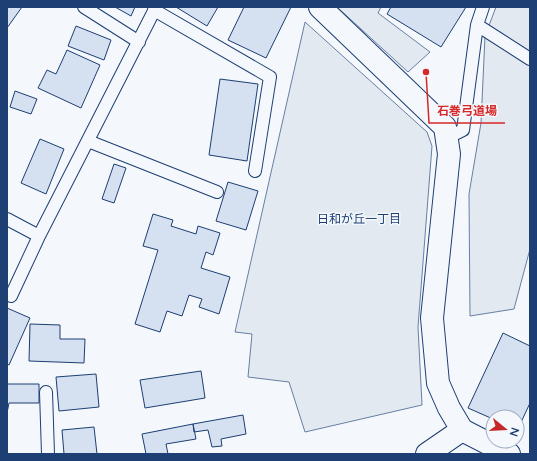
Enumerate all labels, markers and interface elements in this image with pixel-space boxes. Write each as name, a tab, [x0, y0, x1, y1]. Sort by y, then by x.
callout: 石巻弓道場	[429, 99, 505, 123]
text: 石巻弓道場	[437, 103, 497, 118]
district label: 日和が丘一丁目	[317, 211, 401, 226]
north arrow	[485, 409, 525, 449]
text: N	[507, 426, 522, 438]

